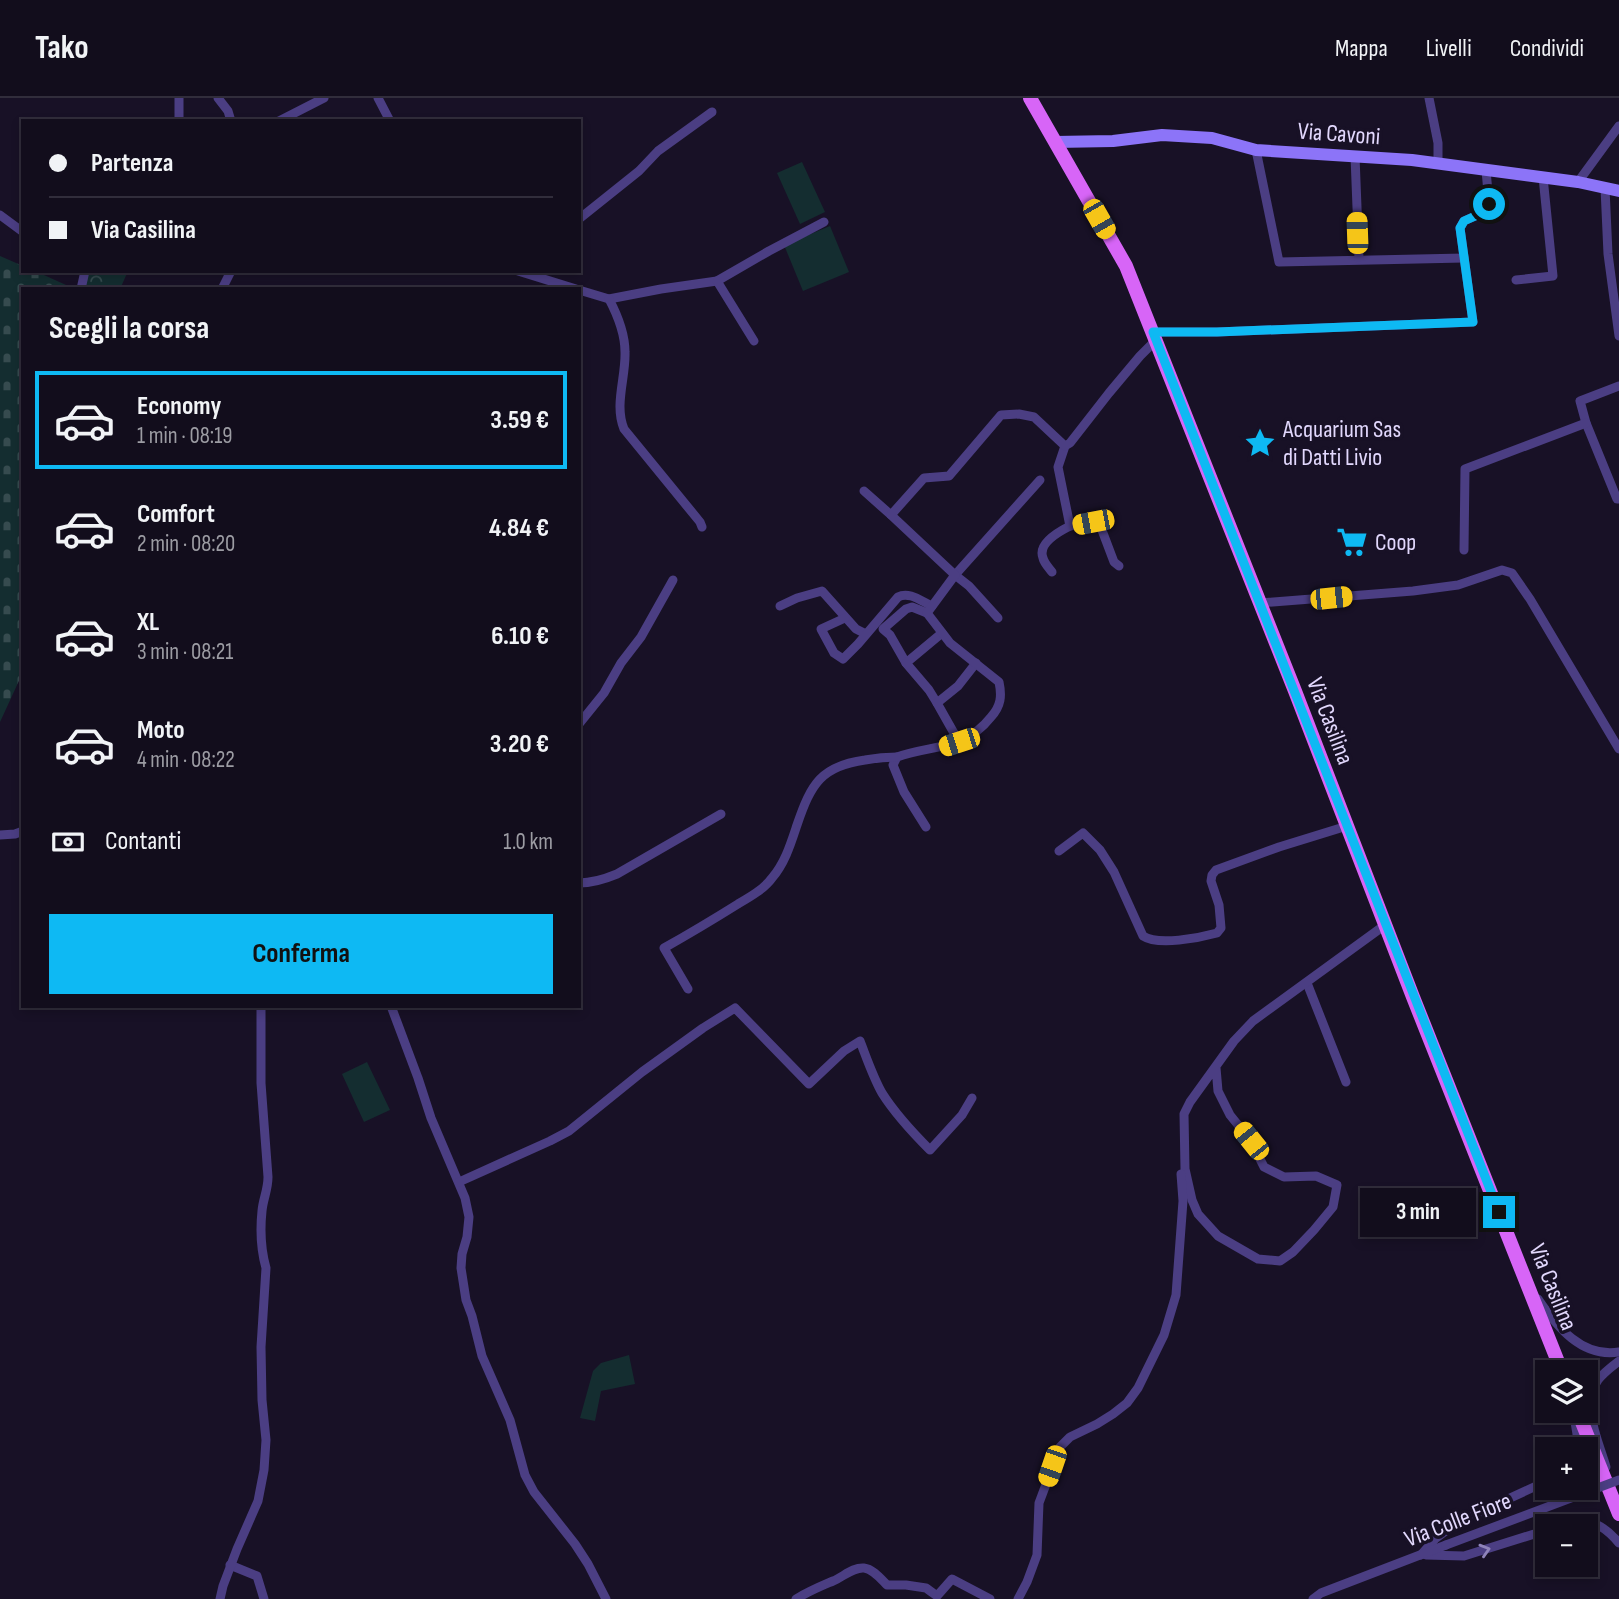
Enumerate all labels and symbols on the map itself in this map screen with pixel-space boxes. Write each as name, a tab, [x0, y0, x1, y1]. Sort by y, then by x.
street label: Via Cavoni	[1297, 117, 1381, 151]
route start	[1473, 188, 1505, 220]
car	[1080, 196, 1119, 242]
car	[1346, 212, 1369, 254]
place label: Acquarium Sas di Datti Livio	[1282, 415, 1401, 472]
place icon: Acquarium Sas di Datti Livio	[1243, 426, 1277, 460]
car	[1071, 508, 1116, 536]
supermarket icon: Coop	[1335, 525, 1369, 559]
place label: Coop	[1375, 528, 1416, 557]
car	[1310, 585, 1353, 611]
street label: Via Casilina	[1300, 673, 1360, 769]
car	[936, 726, 983, 758]
car	[1230, 1118, 1273, 1164]
callout: 3 min	[1359, 1188, 1474, 1236]
route end	[1483, 1196, 1515, 1228]
street label: Via Casilina	[1523, 1239, 1583, 1335]
car	[1036, 1443, 1069, 1489]
street label: Via Colle Fiore	[1400, 1486, 1516, 1554]
one-way arrow	[1478, 1543, 1490, 1558]

